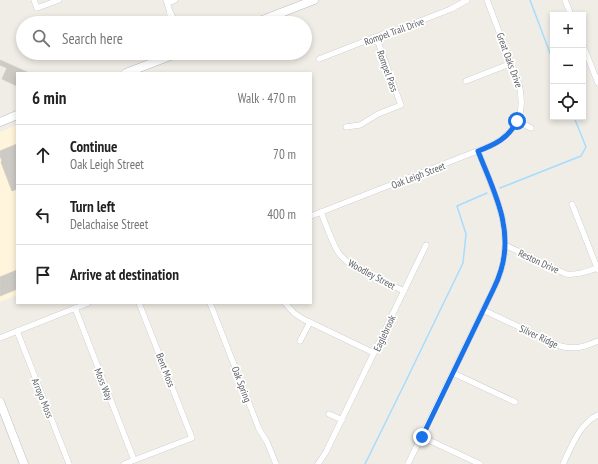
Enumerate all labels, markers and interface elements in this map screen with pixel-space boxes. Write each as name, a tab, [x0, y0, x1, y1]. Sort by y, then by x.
map controls	[550, 12, 586, 120]
button: +	[550, 12, 586, 48]
street label: Rompel Trail Drive	[362, 15, 426, 48]
search box	[16, 16, 312, 60]
icon: search	[30, 27, 52, 49]
text: Search here	[62, 29, 123, 48]
street label: Great Oaks Drive	[494, 31, 526, 90]
button: −	[550, 48, 586, 84]
street label: Rompel Pass	[374, 49, 401, 94]
button: locate	[550, 84, 586, 120]
text: 6 min	[32, 87, 66, 109]
text: Walk · 470 m	[238, 90, 296, 107]
route start	[508, 112, 526, 130]
text: Continue	[70, 137, 117, 156]
icon: ahead	[32, 144, 54, 166]
text: 70 m	[273, 146, 296, 163]
text: Oak Leigh Street	[70, 156, 144, 173]
street label: Oak Leigh Street	[389, 159, 447, 192]
text: Turn left	[70, 197, 115, 216]
icon: left	[32, 204, 54, 226]
text: 400 m	[267, 206, 296, 223]
text: Delachaise Street	[70, 216, 148, 233]
street label: Reston Drive	[516, 246, 561, 277]
street label: Woodley Street	[346, 257, 398, 292]
icon: arrive	[32, 264, 54, 286]
text: Arrive at destination	[70, 265, 179, 284]
street label: Eaglebrook	[370, 313, 399, 353]
street label: Silver Ridge	[517, 322, 560, 351]
street label: Bent Moss	[153, 351, 178, 390]
street label: Oak Spring	[229, 364, 254, 404]
street label: Moss Way	[91, 366, 116, 402]
street label: Arroyo Moss	[29, 376, 57, 421]
route end	[413, 428, 431, 446]

